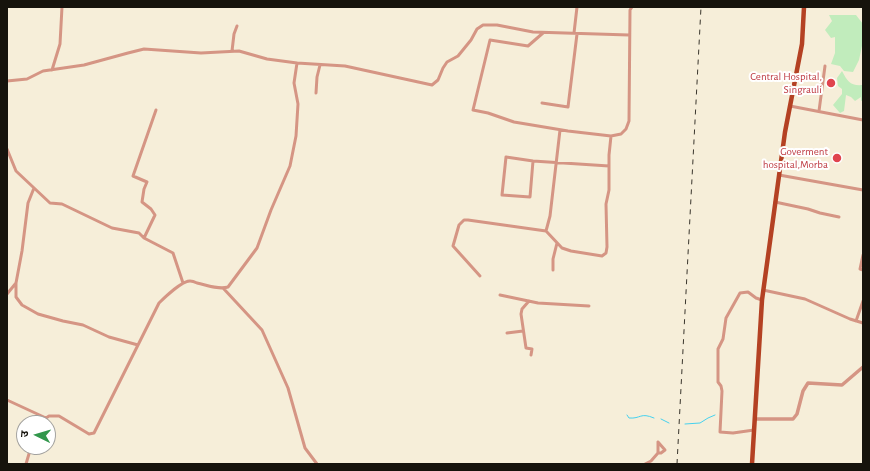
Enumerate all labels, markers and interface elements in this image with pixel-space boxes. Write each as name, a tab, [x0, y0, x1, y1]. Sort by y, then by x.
place label: Central Hospital, Singrauli	[750, 70, 822, 96]
marker: Central Hospital, Singrauli	[825, 77, 837, 89]
place label: Goverment hospital,Morba	[763, 145, 828, 171]
marker: Goverment hospital,Morba	[831, 152, 843, 164]
north arrow	[16, 415, 56, 455]
text: उ	[19, 430, 30, 438]

